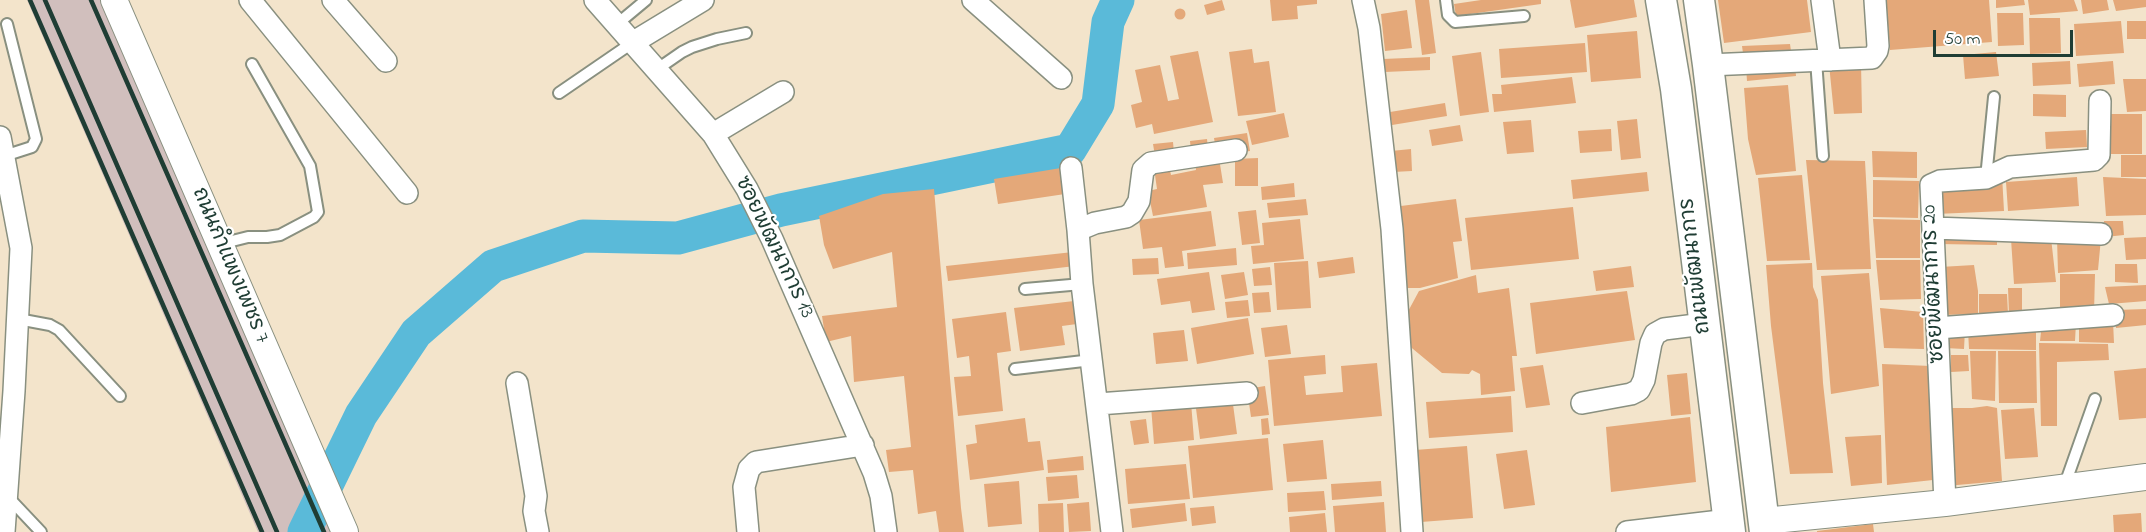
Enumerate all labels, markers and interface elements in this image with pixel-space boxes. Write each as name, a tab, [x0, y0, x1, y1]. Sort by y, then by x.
scale bar	[1936, 18, 2076, 56]
text: 50 m	[1944, 27, 1981, 53]
street label: ซอยพัฒนาการ 13	[728, 173, 818, 323]
street label: ถนนกำแพงเพชร 7	[185, 184, 273, 348]
street label: ถนนพัฒนาการ	[1676, 196, 1718, 336]
street label: ซอยพัฒนาการ 20	[1918, 204, 1952, 364]

